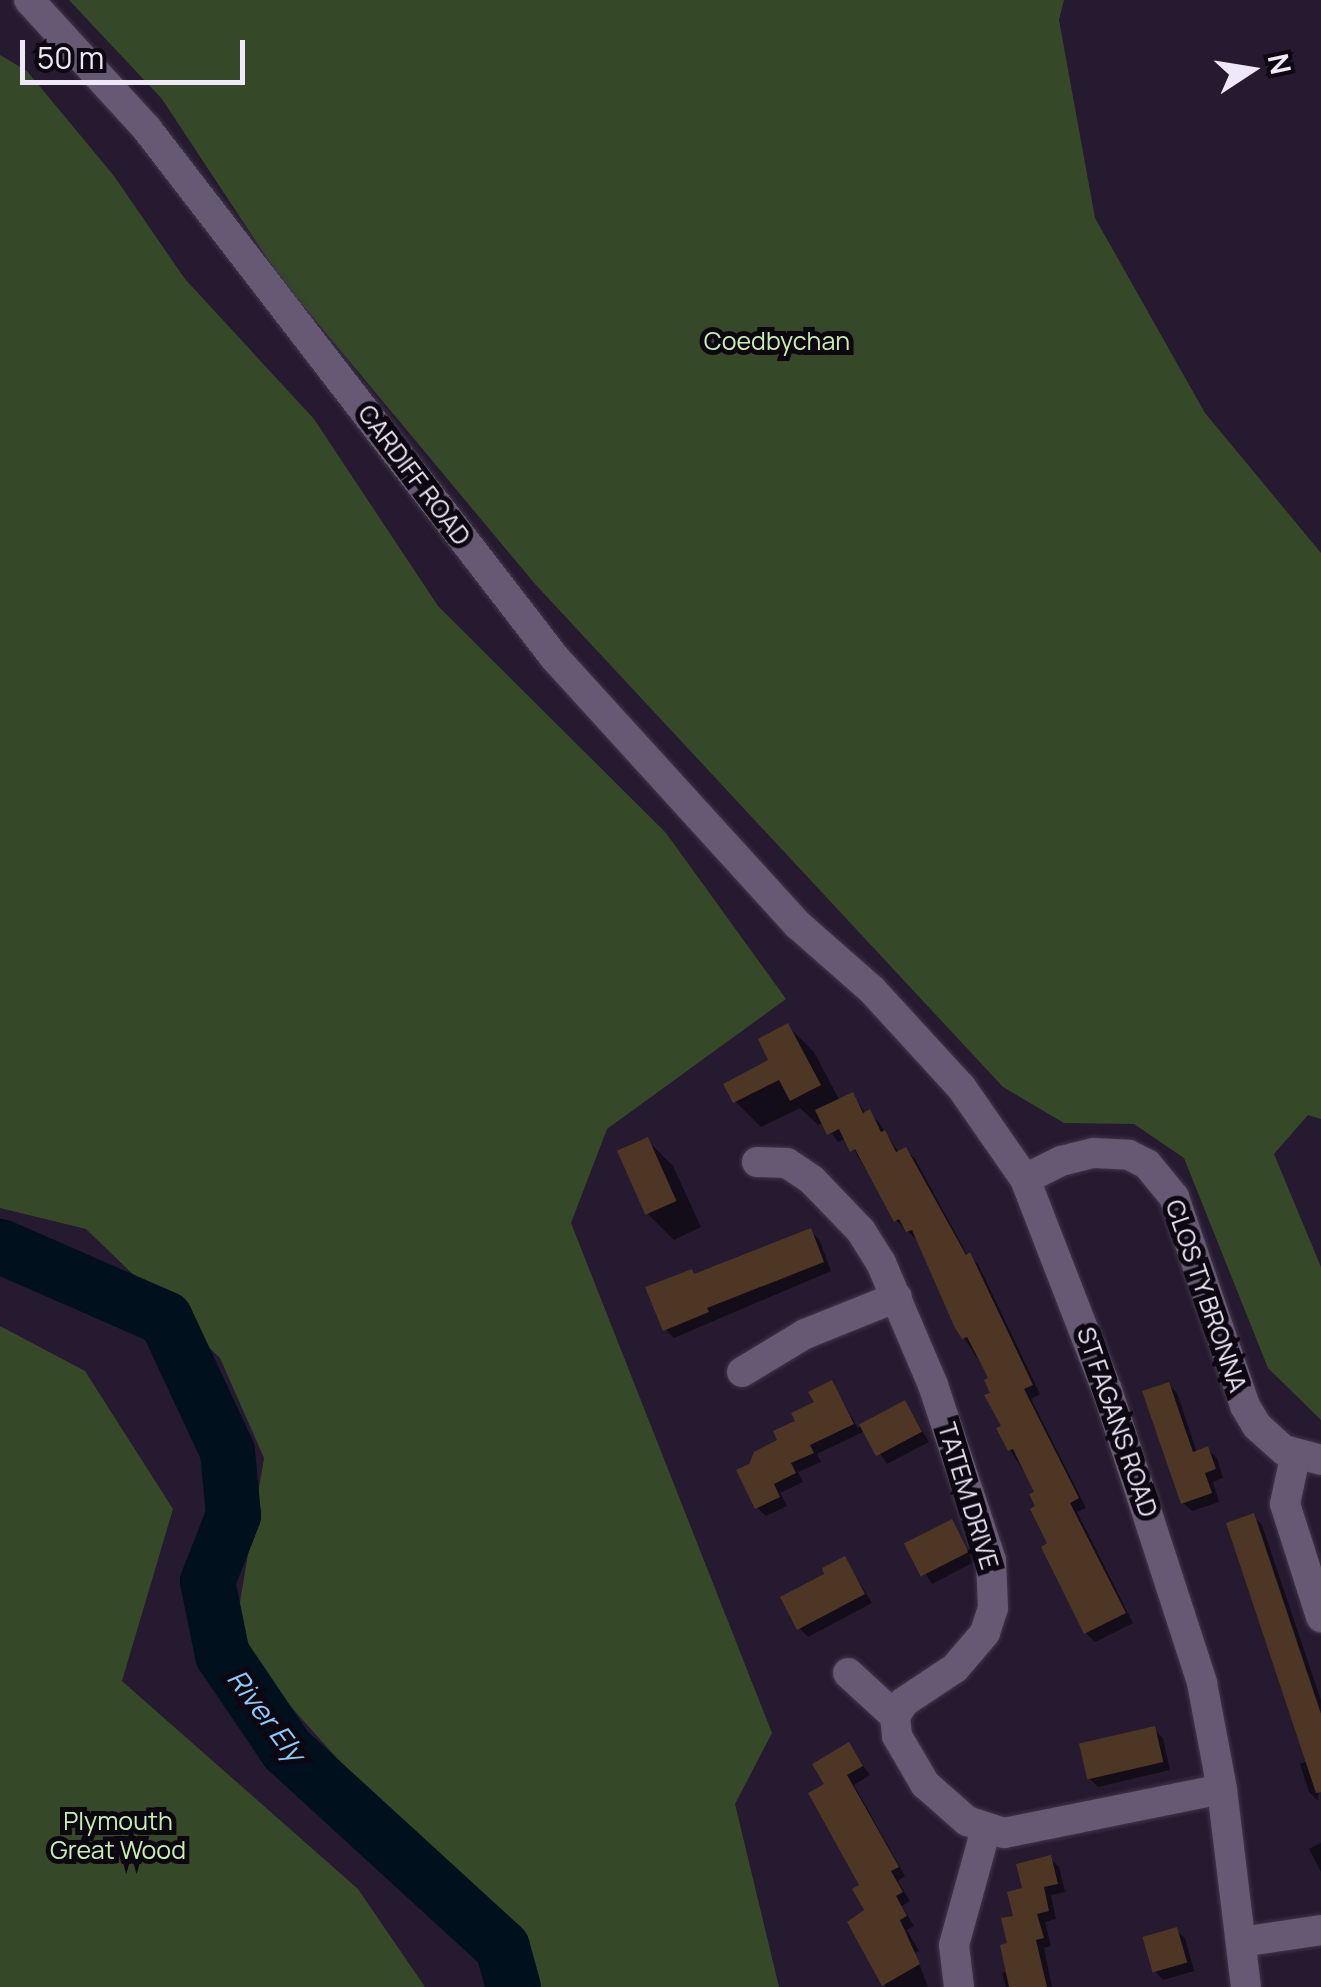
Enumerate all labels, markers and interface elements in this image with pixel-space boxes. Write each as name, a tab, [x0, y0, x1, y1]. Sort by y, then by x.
scale bar	[25, 20, 250, 82]
north arrow	[1201, 20, 1301, 120]
text: 50 m	[37, 37, 104, 78]
text: N	[1260, 50, 1301, 78]
park label: Coedbychan	[704, 326, 850, 356]
street label: CARDIFF ROAD	[352, 399, 476, 551]
street label: CLOS TY BRONNA	[1159, 1195, 1253, 1397]
street label: ST FAGANS ROAD	[1070, 1323, 1164, 1521]
street label: TATEM DRIVE	[931, 1419, 1005, 1573]
water label: River Ely	[221, 1662, 313, 1768]
park label: Plymouth Great Wood	[50, 1807, 186, 1866]

